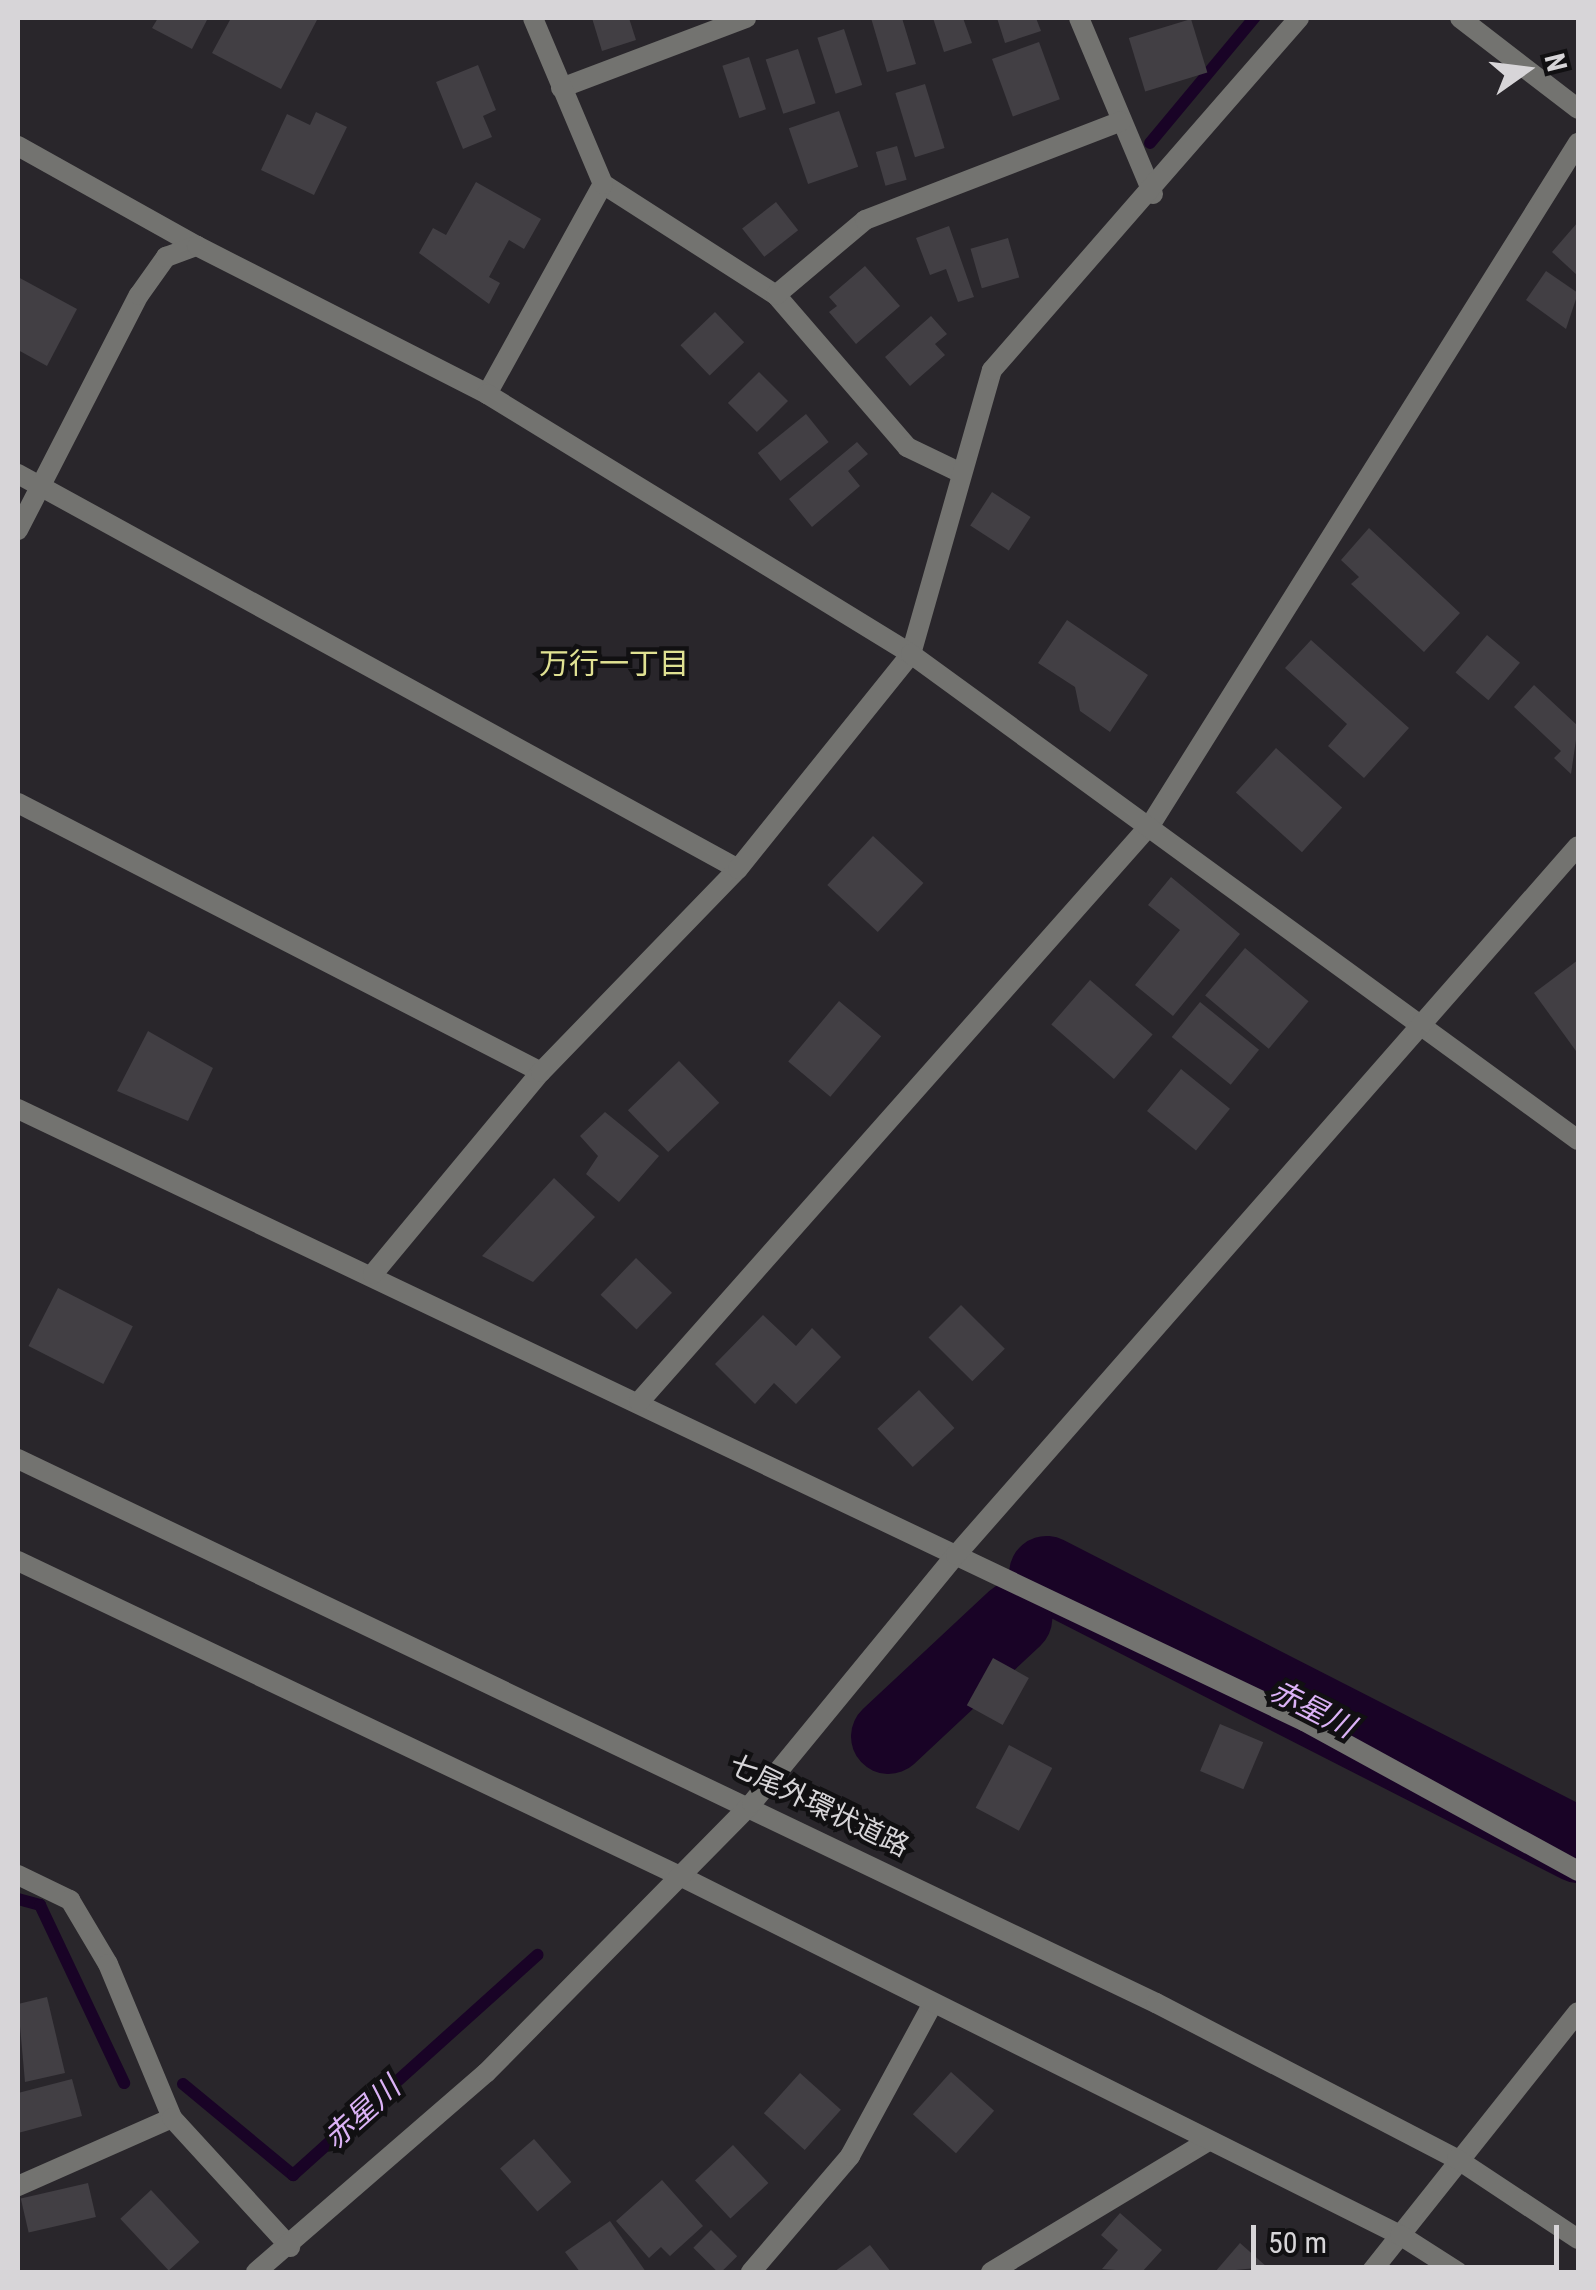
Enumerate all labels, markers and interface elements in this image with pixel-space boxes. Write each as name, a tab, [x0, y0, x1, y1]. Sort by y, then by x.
north arrow	[1476, 20, 1576, 120]
text: N	[1538, 50, 1574, 75]
district label: 万行一丁目	[539, 646, 689, 682]
water label: 赤星川	[1264, 1673, 1360, 1745]
street label: 七尾外環状道路	[724, 1748, 914, 1864]
water label: 赤星川	[317, 2070, 407, 2156]
scale bar	[1256, 2205, 1564, 2267]
text: 50 m	[1268, 2225, 1327, 2260]

